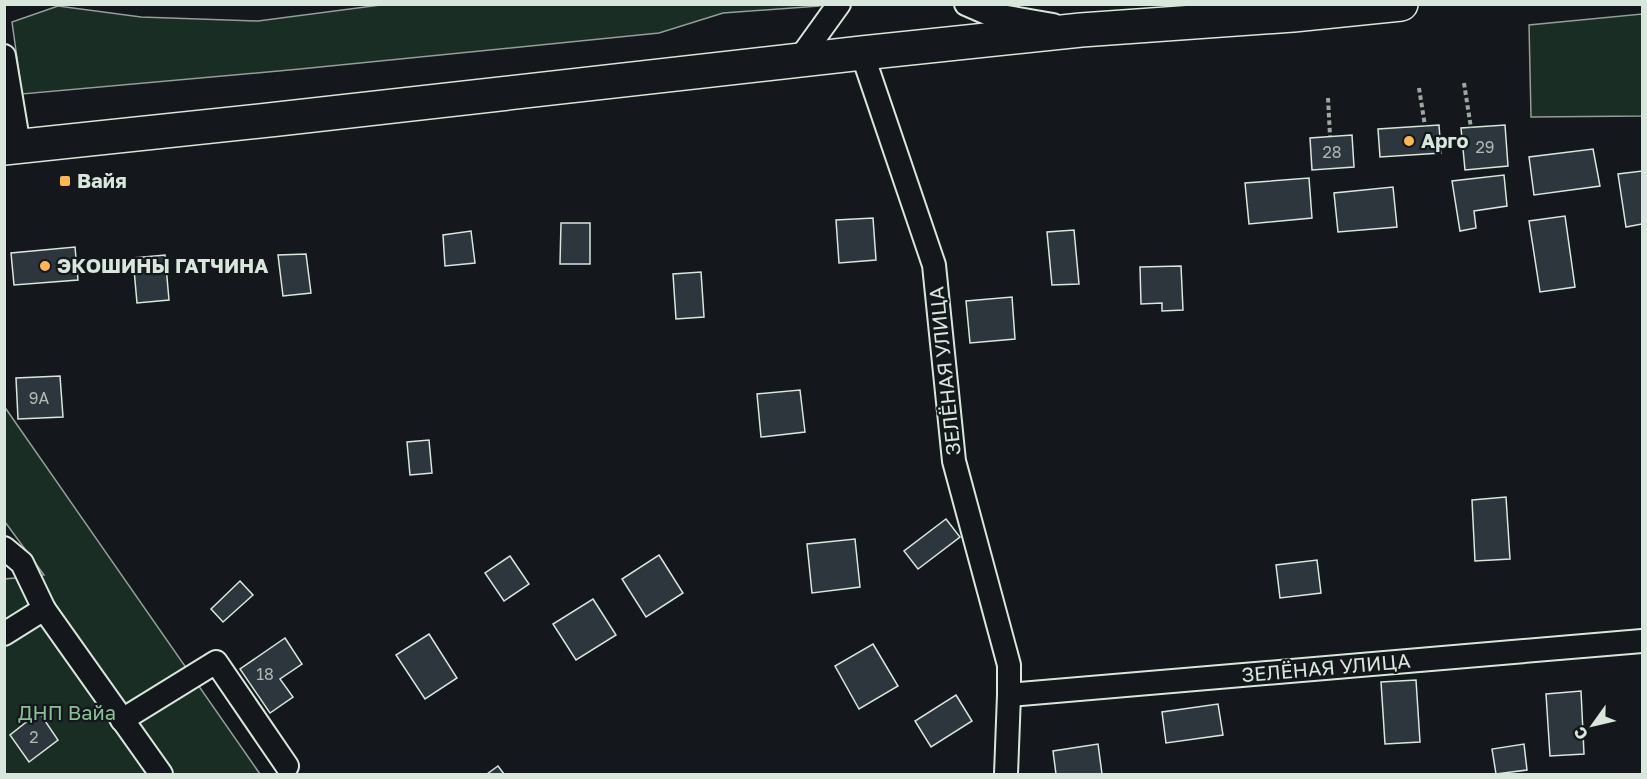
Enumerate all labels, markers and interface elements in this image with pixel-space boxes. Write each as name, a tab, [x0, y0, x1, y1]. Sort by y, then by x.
place label: Арго	[1421, 128, 1469, 152]
marker: Арго	[1402, 134, 1416, 148]
house number: 29	[1476, 137, 1494, 157]
house number: 28	[1322, 142, 1342, 162]
place label: Вайя	[77, 168, 127, 192]
marker: Вайя	[58, 174, 72, 188]
place label: ЭКОШИНЫ ГАТЧИНА	[57, 253, 269, 277]
marker: ЭКОШИНЫ ГАТЧИНА	[38, 259, 52, 273]
street label: ЗЕЛЁНАЯ УЛИЦА	[923, 285, 965, 457]
house number: 9А	[29, 388, 49, 408]
street label: ЗЕЛЁНАЯ УЛИЦА	[1240, 648, 1412, 686]
house number: 18	[256, 664, 274, 684]
north arrow	[1563, 695, 1623, 755]
park label: ДНП Вайа	[18, 700, 116, 724]
text: С	[1569, 723, 1592, 744]
house number: 2	[29, 727, 39, 747]

